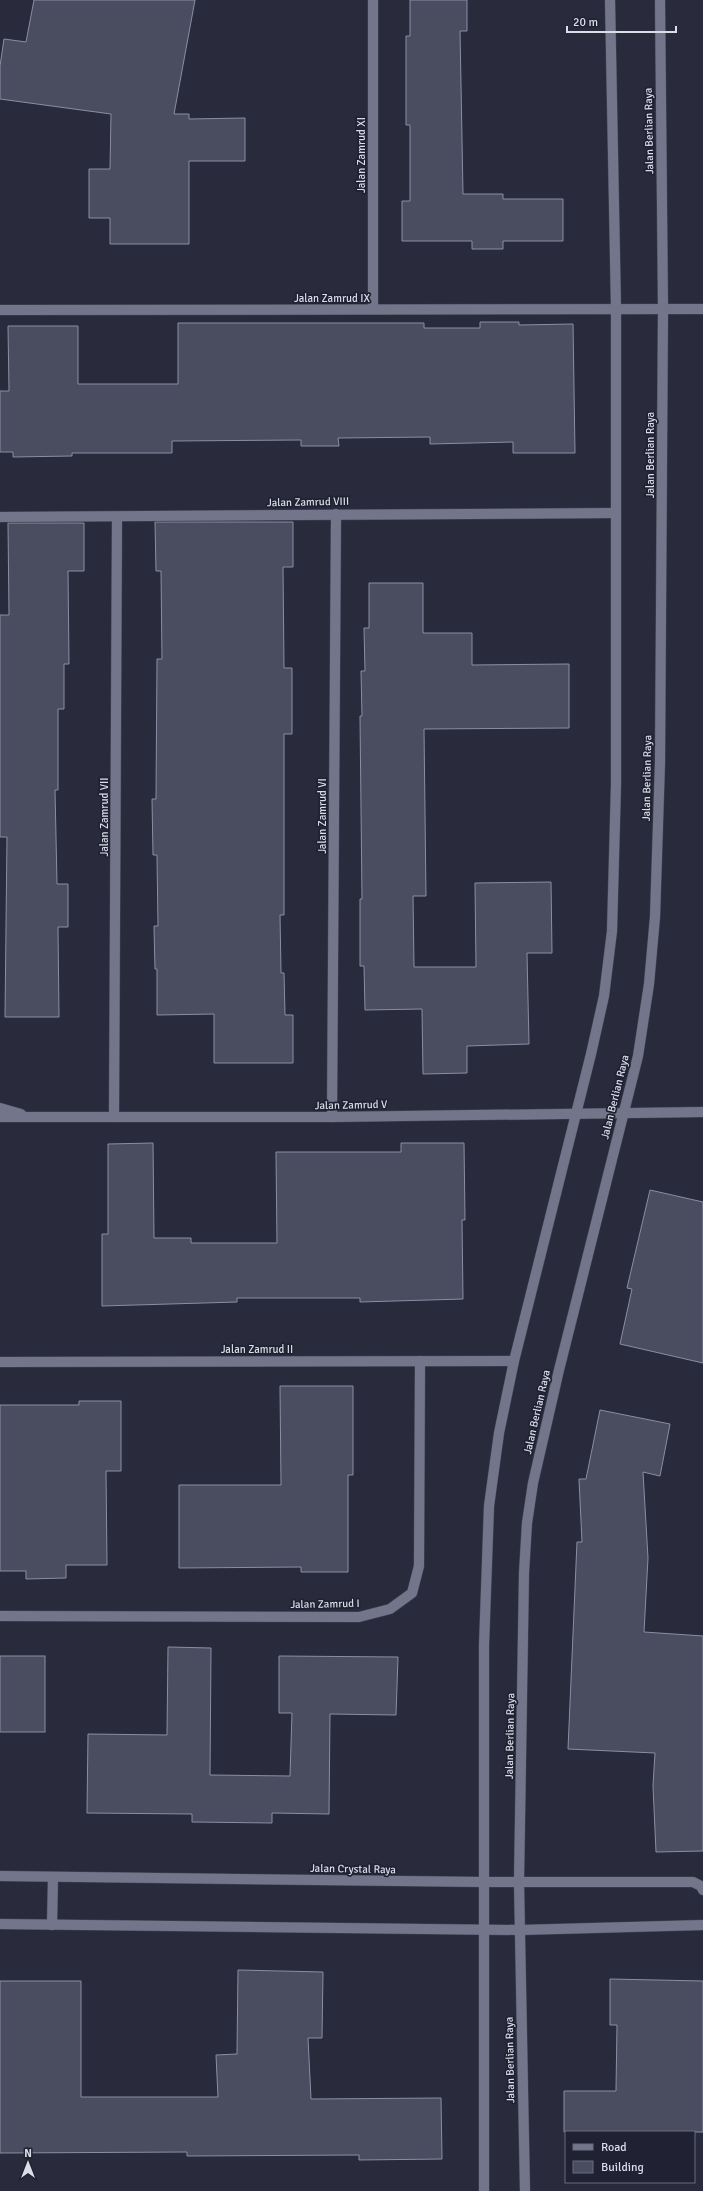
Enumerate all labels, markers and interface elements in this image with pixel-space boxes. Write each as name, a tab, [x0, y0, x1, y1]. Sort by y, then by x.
scale bar	[567, 8, 676, 34]
text: 20 m	[573, 15, 598, 30]
street label: Jalan Berlian Raya	[642, 87, 656, 174]
street label: Jalan Zamrud XI	[355, 117, 368, 193]
street label: Jalan Zamrud IX	[294, 292, 370, 305]
street label: Jalan Berlian Raya	[644, 411, 657, 498]
street label: Jalan Zamrud VIII	[267, 495, 349, 509]
street label: Jalan Berlian Raya	[640, 734, 654, 821]
street label: Jalan Zamrud VII	[98, 778, 111, 856]
street label: Jalan Zamrud VI	[316, 778, 329, 854]
street label: Jalan Berlian Raya	[598, 1053, 632, 1140]
street label: Jalan Zamrud V	[315, 1098, 388, 1112]
street label: Jalan Zamrud II	[221, 1343, 293, 1356]
street label: Jalan Berlian Raya	[521, 1368, 553, 1456]
street label: Jalan Zamrud I	[290, 1597, 360, 1611]
street label: Jalan Berlian Raya	[503, 1692, 517, 1779]
street label: Jalan Crystal Raya	[310, 1862, 397, 1876]
street label: Jalan Berlian Raya	[503, 2016, 517, 2103]
legend	[565, 2131, 695, 2183]
text: Road	[601, 2140, 627, 2155]
north arrow	[8, 2143, 48, 2183]
text: N	[24, 2147, 32, 2160]
text: Building	[601, 2160, 644, 2175]

